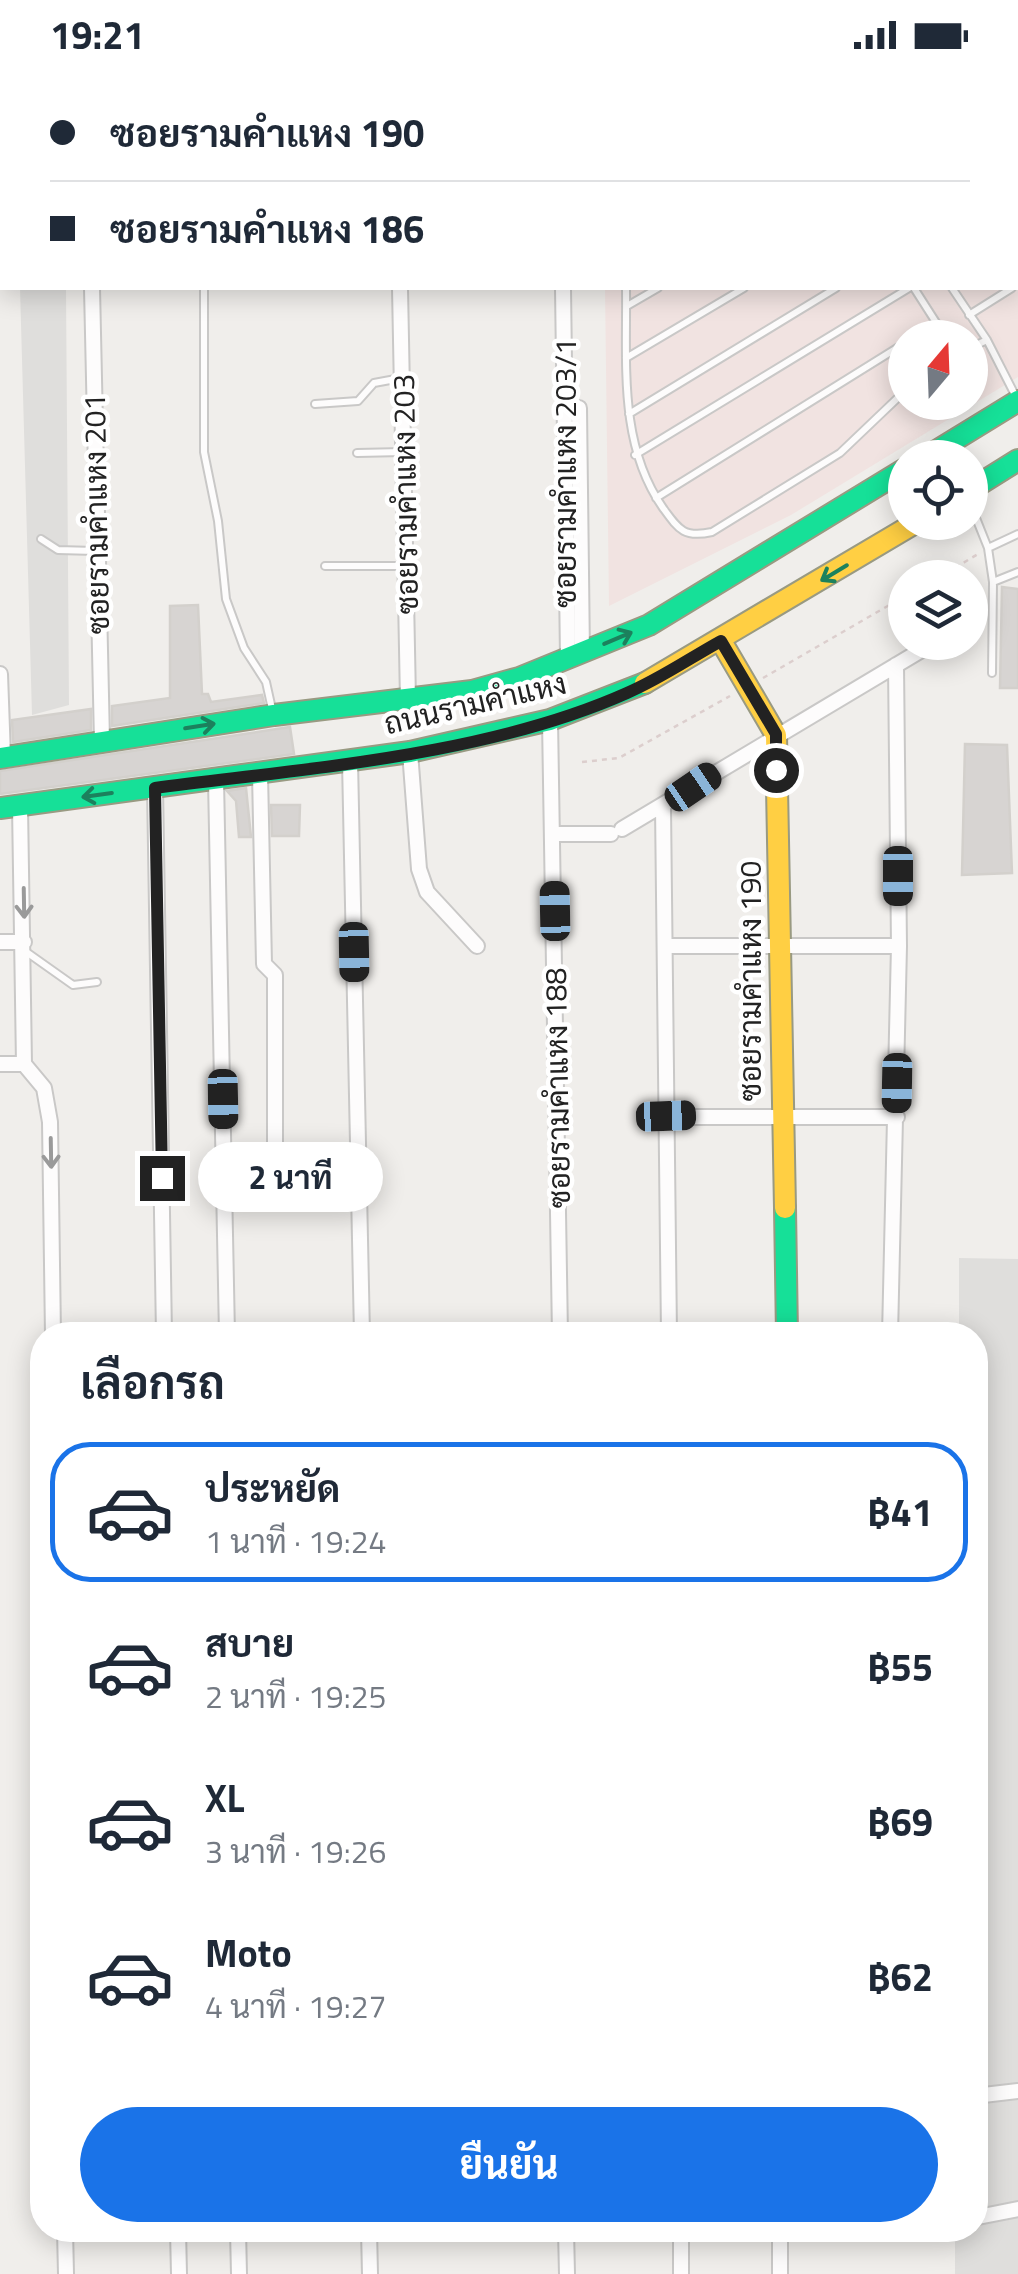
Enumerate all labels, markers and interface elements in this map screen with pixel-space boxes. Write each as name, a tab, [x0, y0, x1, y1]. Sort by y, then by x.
text: 19:21	[50, 6, 145, 64]
text: ซอยรามคำแหง 190	[110, 104, 424, 162]
text: ซอยรามคำแหง 186	[110, 200, 424, 258]
north arrow	[888, 320, 988, 420]
map controls	[888, 320, 988, 660]
street label: ซอยรามคำแหง 203/1	[542, 338, 588, 608]
street label: ซอยรามคำแหง 203	[380, 373, 430, 615]
street label: ซอยรามคำแหง 201	[71, 393, 121, 635]
button: locate	[888, 440, 988, 540]
button: layers	[888, 560, 988, 660]
one-way arrow	[820, 563, 849, 583]
one-way arrow	[602, 628, 633, 646]
street label: ถนนรามคำแหง	[379, 660, 571, 746]
one-way arrow	[183, 716, 216, 735]
route start	[754, 748, 799, 793]
car	[660, 758, 726, 816]
one-way arrow	[82, 787, 114, 805]
car	[883, 846, 913, 906]
street label: ซอยรามคำแหง 190	[727, 861, 773, 1101]
car	[539, 881, 571, 941]
one-way arrow	[14, 887, 33, 919]
car	[338, 922, 370, 982]
street label: ซอยรามคำแหง 188	[532, 967, 582, 1209]
car	[881, 1053, 913, 1113]
car	[207, 1069, 239, 1129]
car	[635, 1100, 697, 1132]
one-way arrow	[41, 1137, 60, 1169]
callout: 2 นาที	[197, 1143, 382, 1213]
text: 2 นาที	[249, 1153, 332, 1201]
route end	[140, 1156, 185, 1201]
text: เลือกรถ	[80, 1348, 225, 1416]
text: ประหยัด	[205, 1459, 340, 1517]
icon: car	[85, 1467, 175, 1557]
text: ฿41	[868, 1483, 933, 1541]
text: 1 นาที · 19:24	[205, 1517, 387, 1565]
text: สบาย	[205, 1614, 294, 1672]
icon: car	[85, 1622, 175, 1712]
text: ฿55	[868, 1638, 933, 1696]
text: 2 นาที · 19:25	[205, 1672, 387, 1720]
text: XL	[205, 1769, 245, 1827]
icon: car	[85, 1777, 175, 1867]
text: ฿69	[868, 1793, 933, 1851]
text: 3 นาที · 19:26	[205, 1827, 387, 1875]
text: Moto	[205, 1924, 292, 1982]
icon: car	[85, 1932, 175, 2022]
text: ฿62	[868, 1948, 933, 2006]
text: 4 นาที · 19:27	[205, 1982, 387, 2030]
button: ยืนยัน	[80, 2107, 938, 2222]

